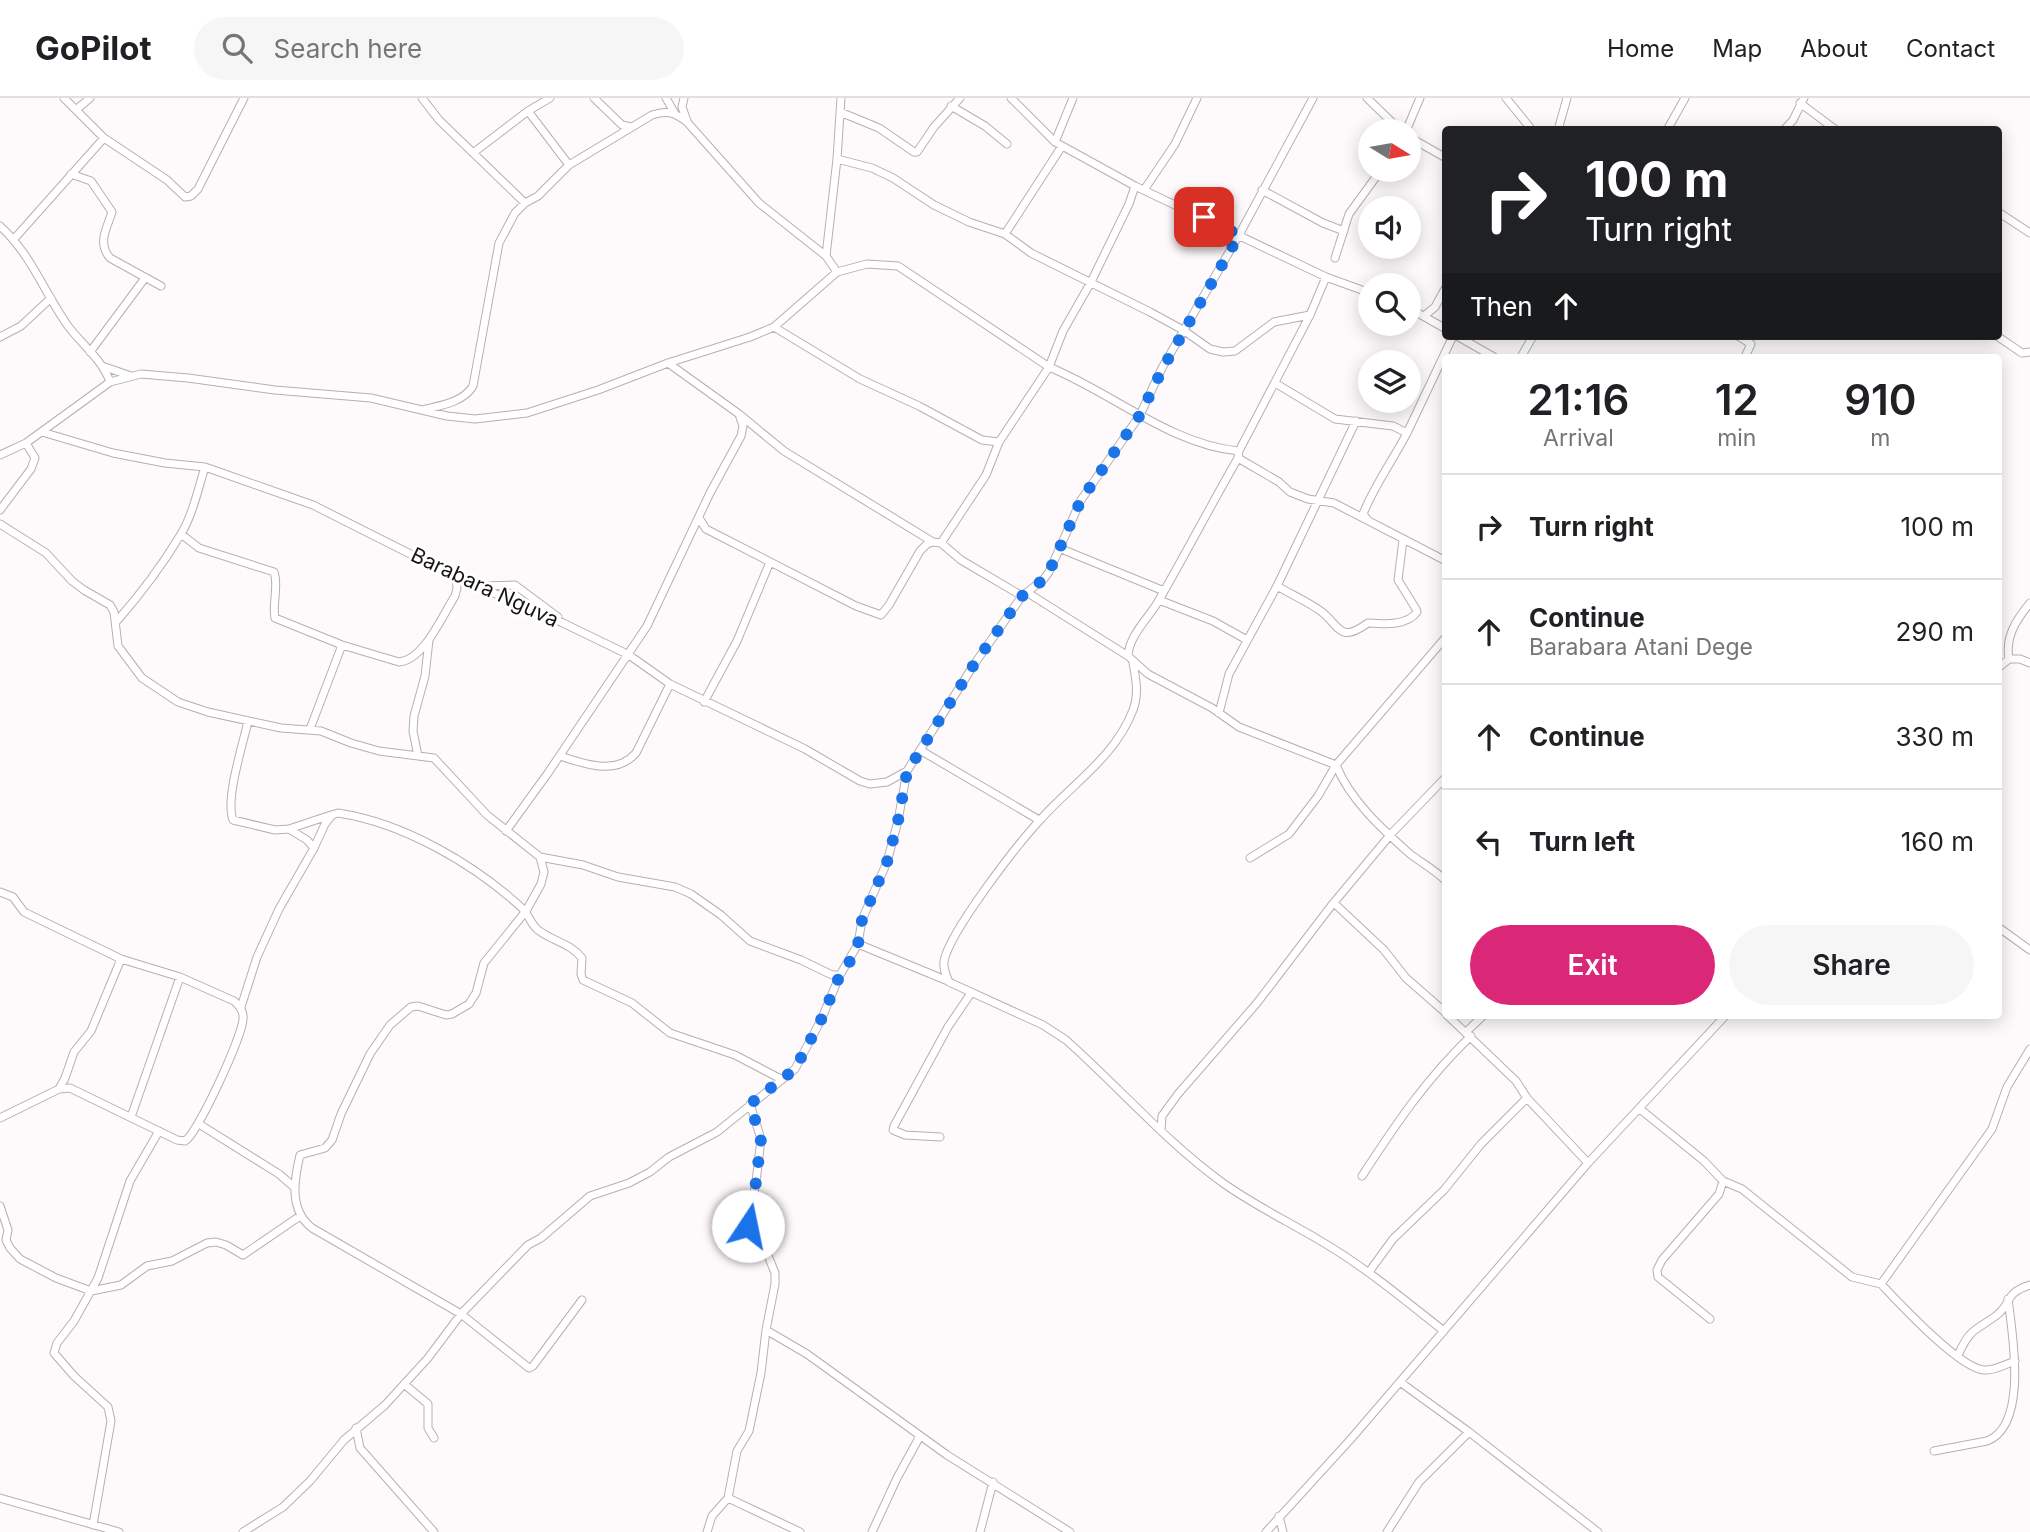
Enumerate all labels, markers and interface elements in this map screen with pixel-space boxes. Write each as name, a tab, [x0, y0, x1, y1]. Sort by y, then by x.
search box	[194, 17, 684, 80]
text: GoPilot	[35, 28, 152, 68]
icon: search	[218, 29, 256, 67]
text: Search here	[274, 33, 422, 64]
text: Home	[1607, 34, 1674, 63]
text: Map	[1712, 34, 1762, 63]
text: About	[1800, 34, 1868, 63]
text: Contact	[1906, 34, 1995, 63]
north arrow	[1358, 119, 1421, 182]
map controls	[1358, 119, 1421, 413]
text: 100 m	[1585, 150, 1729, 209]
icon: right	[1470, 154, 1561, 245]
pin	[1174, 187, 1234, 247]
button: sound	[1358, 196, 1421, 259]
icon: arrive	[1185, 198, 1223, 236]
text: Turn right	[1585, 210, 1732, 249]
button: search	[1358, 273, 1421, 336]
icon: ahead	[1547, 287, 1585, 325]
text: Then	[1470, 291, 1533, 322]
button: layers	[1358, 350, 1421, 413]
text: 21:16	[1527, 374, 1629, 425]
text: 12	[1715, 374, 1759, 425]
text: 910	[1844, 374, 1917, 425]
text: Arrival	[1543, 424, 1614, 452]
text: min	[1717, 424, 1756, 452]
text: m	[1870, 424, 1890, 452]
icon: right	[1470, 508, 1508, 546]
text: Turn right	[1529, 511, 1654, 542]
text: 100 m	[1901, 511, 1974, 542]
street label: Barabara Nguva	[407, 542, 563, 632]
text: Continue	[1529, 602, 1645, 633]
icon: ahead	[1470, 613, 1508, 651]
text: 290 m	[1896, 616, 1974, 647]
text: Barabara Atani Dege	[1529, 633, 1753, 661]
icon: ahead	[1470, 718, 1508, 756]
text: Continue	[1529, 721, 1645, 752]
text: 330 m	[1895, 721, 1974, 752]
icon: left	[1470, 823, 1508, 861]
text: Turn left	[1529, 826, 1635, 857]
text: 160 m	[1901, 826, 1974, 857]
button: Exit	[1470, 925, 1715, 1005]
button: Share	[1729, 925, 1974, 1005]
position arrow	[711, 1189, 785, 1263]

